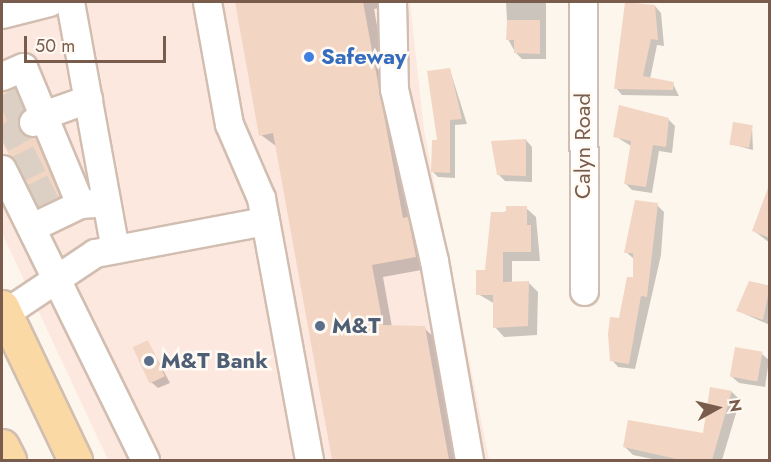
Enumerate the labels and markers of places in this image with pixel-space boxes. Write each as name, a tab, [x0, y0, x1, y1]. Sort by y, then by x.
place label: Safeway	[321, 44, 406, 70]
marker: Safeway	[302, 50, 316, 64]
place label: M&T	[332, 313, 380, 339]
marker: M&T	[313, 319, 327, 333]
place label: M&T Bank	[161, 348, 268, 374]
marker: M&T Bank	[142, 354, 156, 368]

